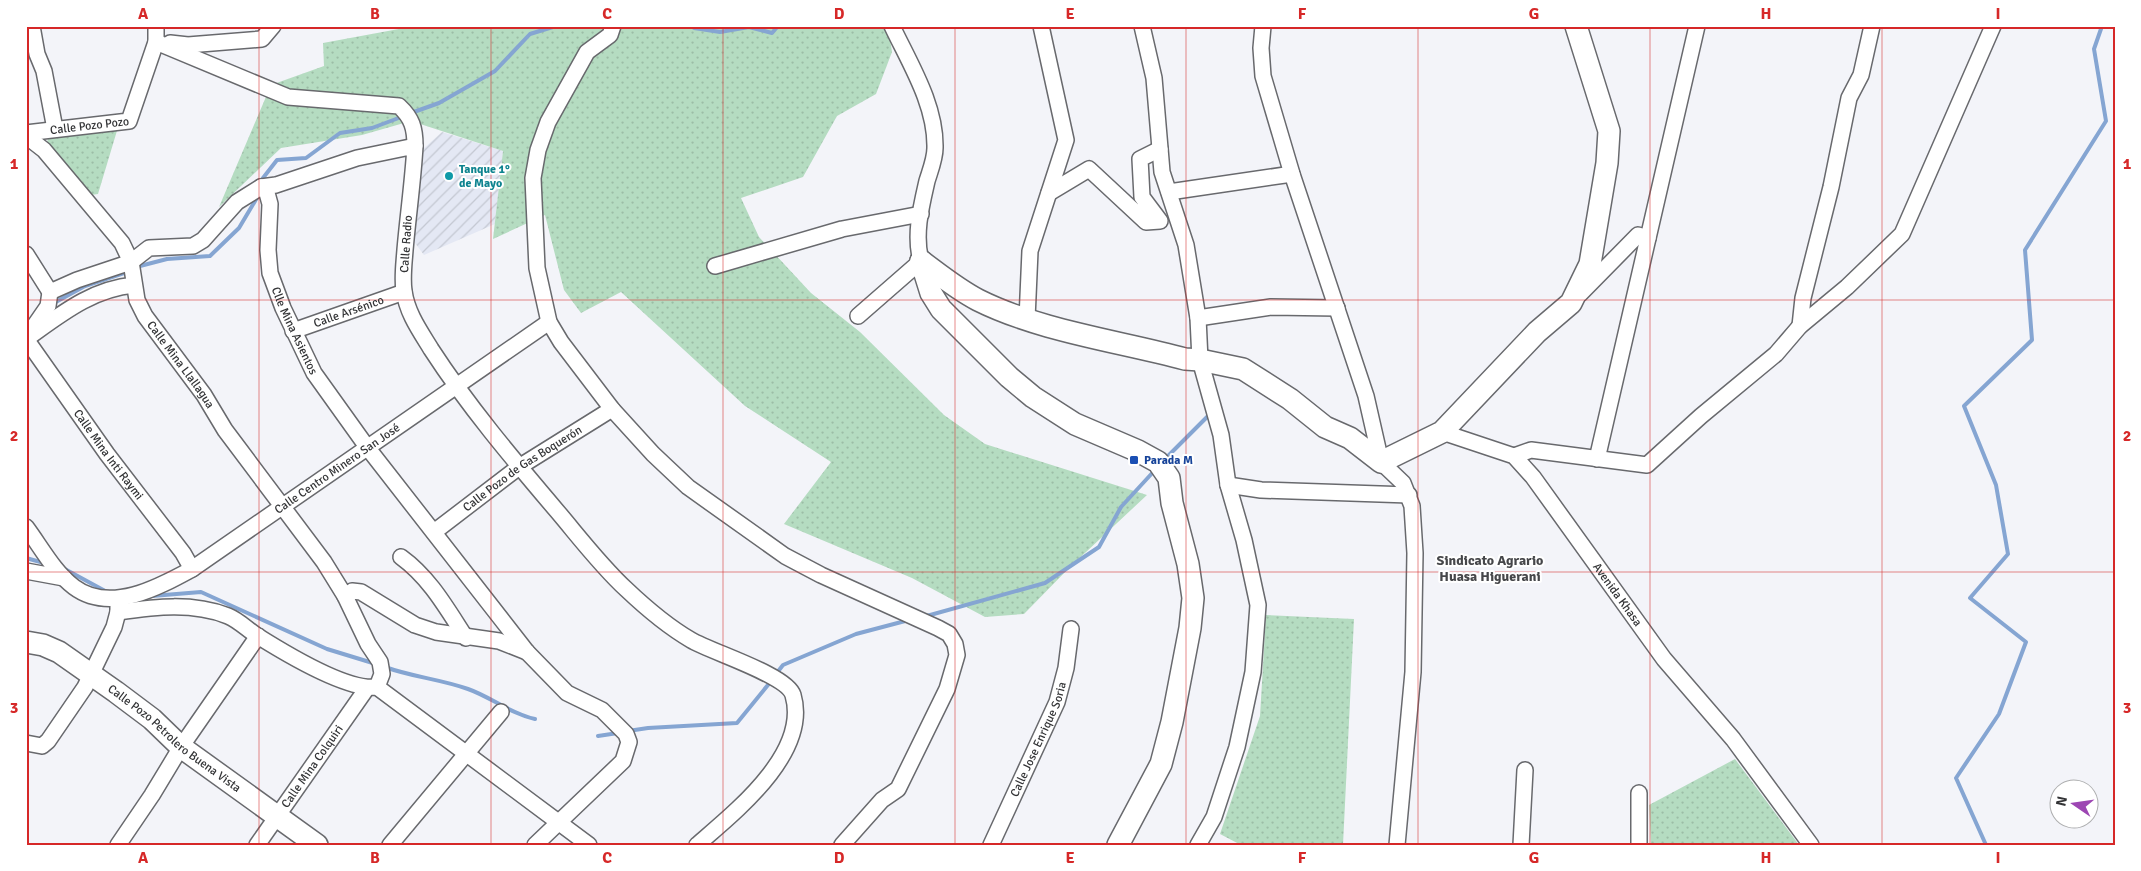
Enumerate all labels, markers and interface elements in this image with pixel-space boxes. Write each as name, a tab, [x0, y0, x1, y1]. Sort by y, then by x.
text: A	[138, 4, 149, 24]
text: B	[370, 4, 380, 24]
text: C	[602, 4, 612, 24]
text: D	[834, 4, 845, 24]
text: E	[1065, 4, 1075, 24]
text: F	[1298, 4, 1307, 24]
text: G	[1529, 4, 1539, 24]
text: H	[1761, 4, 1771, 24]
text: I	[1995, 4, 2001, 24]
street label: Calle Pozo Pozo	[49, 114, 130, 138]
text: 1	[10, 154, 19, 174]
text: 1	[2123, 154, 2132, 174]
place label: Tanque 1° de Mayo	[459, 162, 510, 191]
marker: Tanque 1° de Mayo	[443, 170, 455, 182]
street label: Calle Radio	[397, 215, 416, 273]
street label: Clle Mina Asientos	[268, 285, 321, 377]
street label: Calle Arsénico	[312, 293, 386, 331]
street label: Calle Mina Llallagua	[143, 318, 217, 411]
street label: Calle Mina Inti Raymi	[70, 407, 146, 503]
street label: Calle Centro Minero San José	[272, 420, 403, 518]
street label: Calle Pozo de Gas Boquerón	[460, 423, 585, 515]
text: 2	[10, 426, 18, 446]
text: 2	[2123, 426, 2131, 446]
place label: Parada M	[1144, 453, 1193, 468]
marker: Parada M	[1128, 454, 1140, 466]
district label: Sindicato Agrario Huasa Higuerani	[1437, 552, 1543, 585]
street label: Avenida Khasa	[1589, 560, 1645, 629]
street label: Calle Jose Enrique Soria	[1007, 680, 1070, 799]
street label: Calle Pozo Petrolero Buena Vista	[105, 682, 244, 796]
text: 3	[10, 698, 18, 718]
text: 3	[2123, 698, 2131, 718]
street label: Calle Mina Colquiri	[278, 722, 347, 811]
north arrow	[2048, 778, 2098, 828]
text: N	[2052, 795, 2071, 808]
text: A	[138, 848, 149, 868]
text: B	[370, 848, 380, 868]
text: C	[602, 848, 612, 868]
text: D	[834, 848, 845, 868]
text: E	[1065, 848, 1075, 868]
text: F	[1298, 848, 1307, 868]
text: G	[1529, 848, 1539, 868]
text: H	[1761, 848, 1771, 868]
text: I	[1995, 848, 2001, 868]

